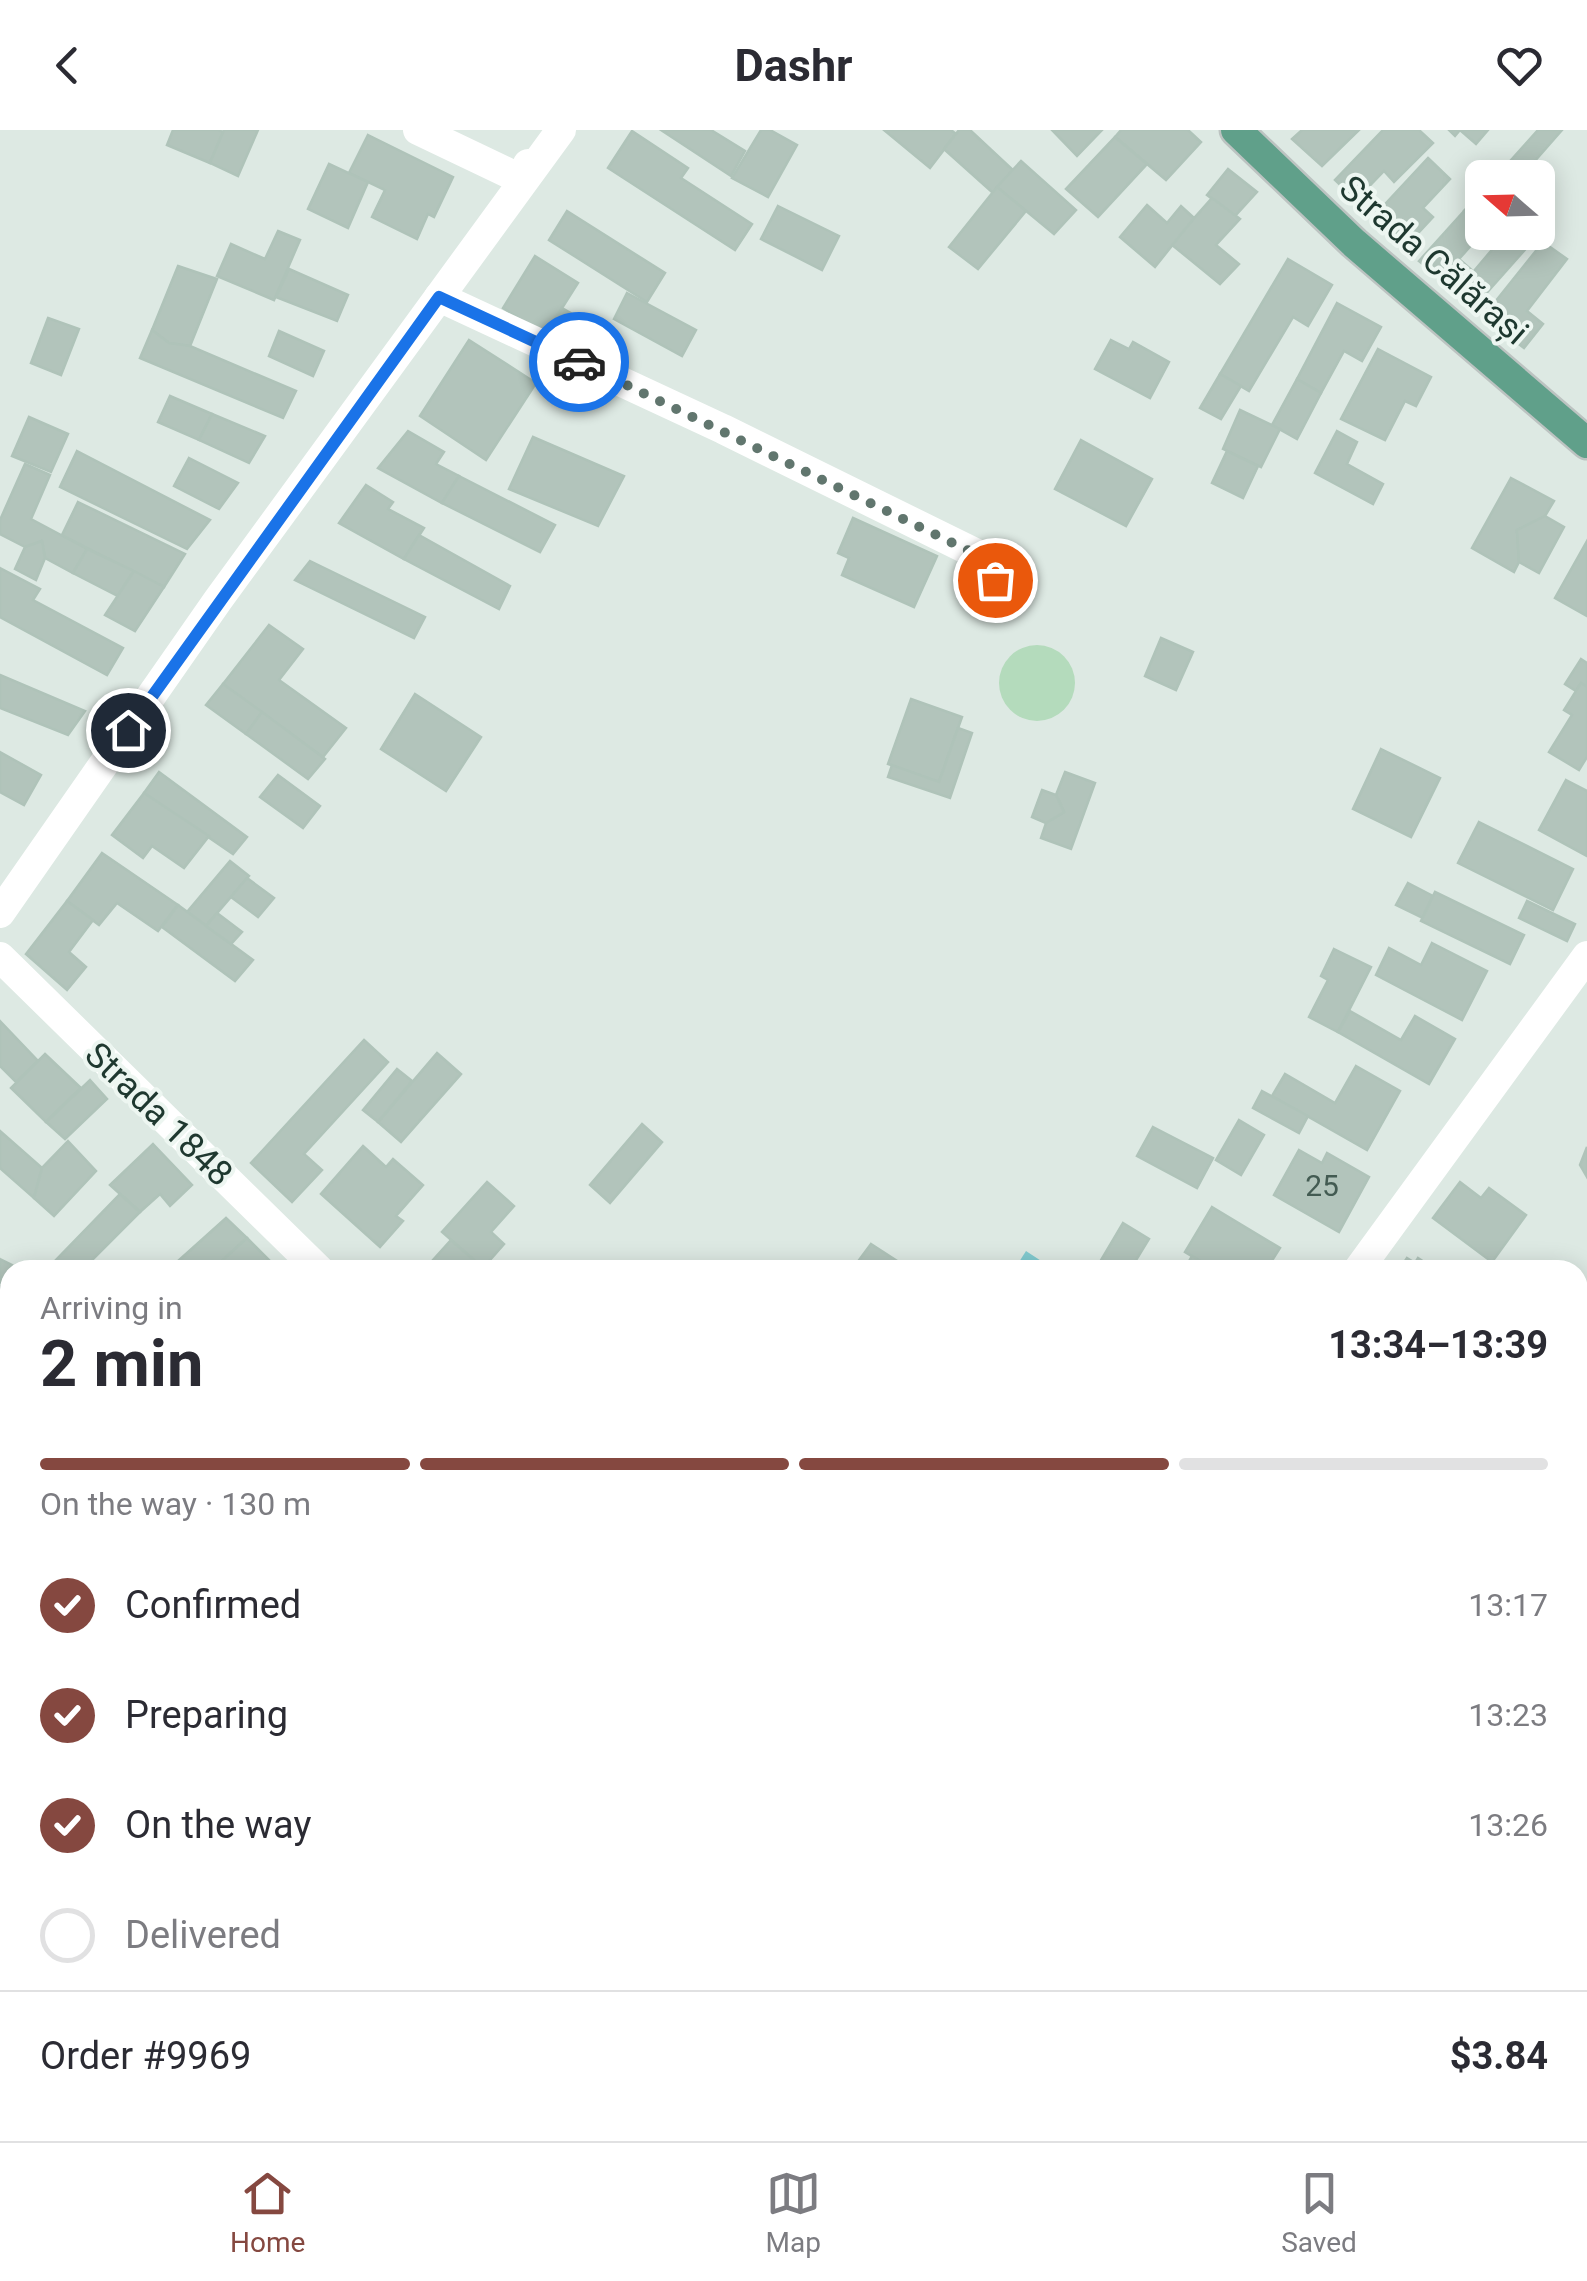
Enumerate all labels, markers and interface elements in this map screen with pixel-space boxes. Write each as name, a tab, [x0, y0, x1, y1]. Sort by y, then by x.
icon: back	[40, 38, 95, 93]
icon: heart	[1492, 38, 1547, 93]
text: Dashr	[734, 39, 853, 92]
north arrow	[1465, 160, 1555, 250]
map controls	[1465, 160, 1555, 250]
street label: Strada Călărași	[1331, 167, 1536, 353]
courier	[529, 312, 629, 412]
icon: car	[552, 335, 607, 390]
pin	[953, 538, 1038, 623]
icon: bag	[968, 553, 1023, 608]
pin	[86, 688, 171, 773]
icon: home	[101, 703, 156, 758]
street label: Strada 1848	[77, 1034, 241, 1195]
house number: 25	[1305, 1168, 1339, 1203]
text: Arriving in	[40, 1289, 183, 1327]
text: 13:34–13:39	[1328, 1323, 1548, 1367]
text: 2 min	[40, 1326, 203, 1402]
text: On the way · 130 m	[40, 1485, 311, 1523]
icon: check	[40, 1578, 95, 1633]
text: Confirmed	[125, 1583, 301, 1627]
text: 13:17	[1468, 1586, 1548, 1624]
icon: check	[40, 1688, 95, 1743]
text: Preparing	[125, 1693, 288, 1737]
text: 13:23	[1468, 1696, 1548, 1734]
icon: check	[40, 1798, 95, 1853]
text: On the way	[125, 1803, 311, 1847]
text: 13:26	[1468, 1806, 1548, 1844]
text: Delivered	[125, 1913, 281, 1957]
text: Order #9969	[40, 2034, 251, 2078]
text: $3.84	[1450, 2034, 1548, 2078]
tab: Home	[230, 2166, 305, 2259]
tab: Map	[766, 2166, 821, 2259]
tab: Saved	[1281, 2166, 1357, 2259]

